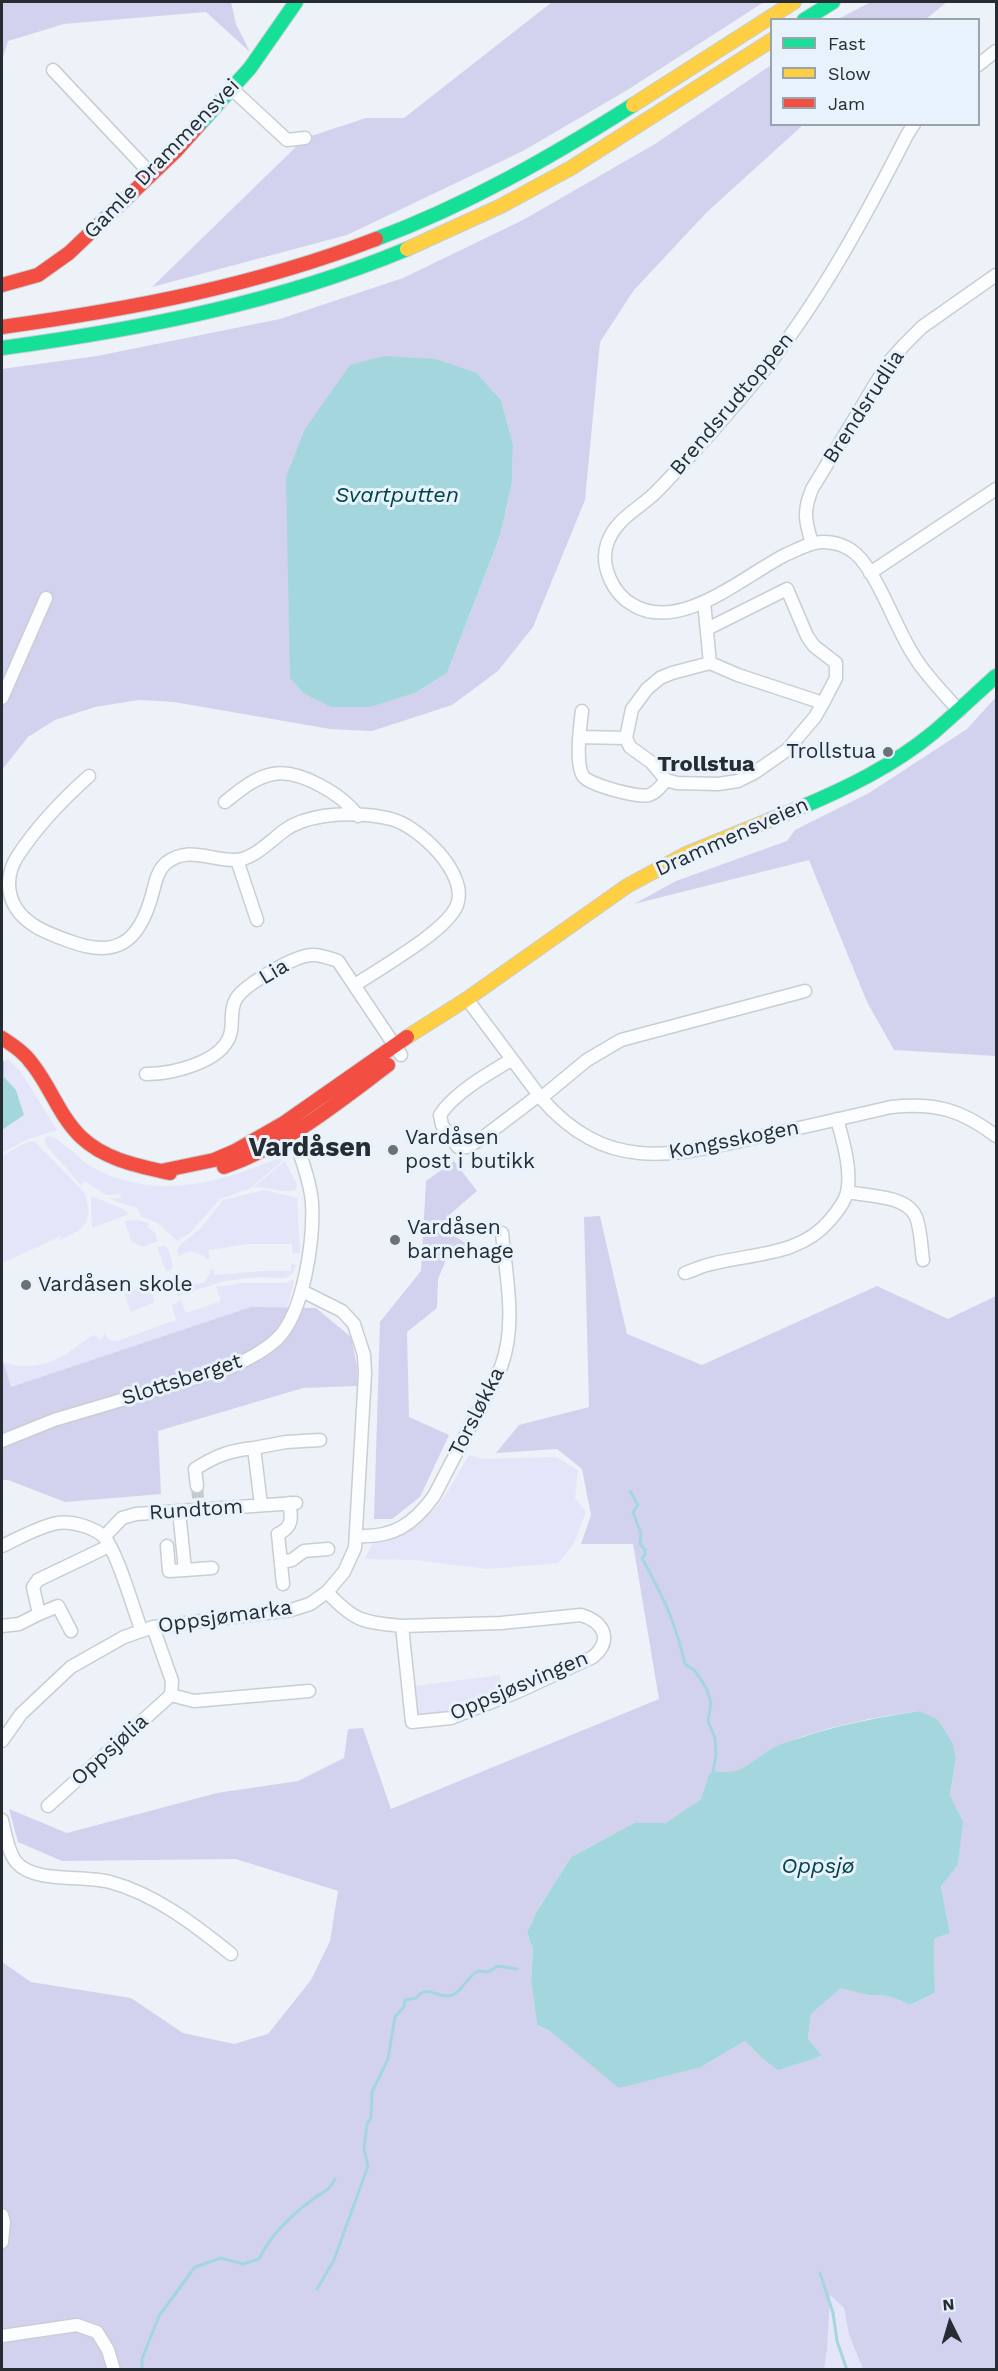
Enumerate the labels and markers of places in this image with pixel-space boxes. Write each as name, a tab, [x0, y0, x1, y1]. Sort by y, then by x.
place label: Trollstua	[786, 739, 876, 765]
marker: Trollstua	[881, 745, 895, 759]
place label: Vardåsen post i butikk	[405, 1125, 535, 1175]
marker: Vardåsen post i butikk	[386, 1143, 400, 1157]
place label: Vardåsen barnehage	[407, 1215, 514, 1265]
marker: Vardåsen barnehage	[388, 1233, 402, 1247]
place label: Vardåsen skole	[38, 1272, 193, 1298]
marker: Vardåsen skole	[19, 1278, 33, 1292]

